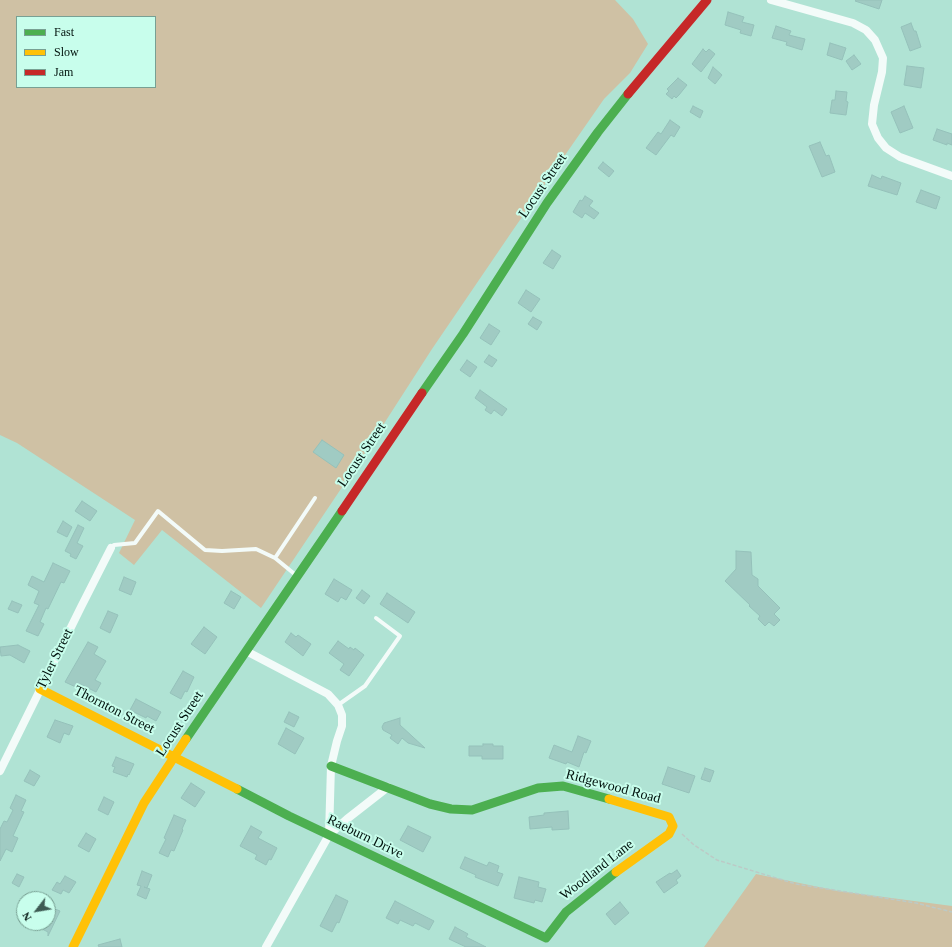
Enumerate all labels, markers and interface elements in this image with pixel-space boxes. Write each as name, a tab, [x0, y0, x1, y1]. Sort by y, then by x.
legend	[16, 16, 156, 88]
text: Fast	[54, 25, 74, 39]
text: Slow	[54, 45, 79, 59]
text: Jam	[54, 65, 73, 79]
street label: Locust Street	[515, 151, 571, 221]
street label: Locust Street	[334, 420, 390, 490]
street label: Tyler Street	[33, 626, 77, 692]
street label: Thornton Street	[71, 682, 157, 738]
street label: Locust Street	[153, 688, 207, 760]
street label: Ridgewood Road	[564, 766, 662, 808]
street label: Raeburn Drive	[324, 811, 406, 863]
street label: Woodland Lane	[557, 836, 637, 904]
north arrow	[16, 891, 56, 931]
text: N	[19, 910, 34, 923]

